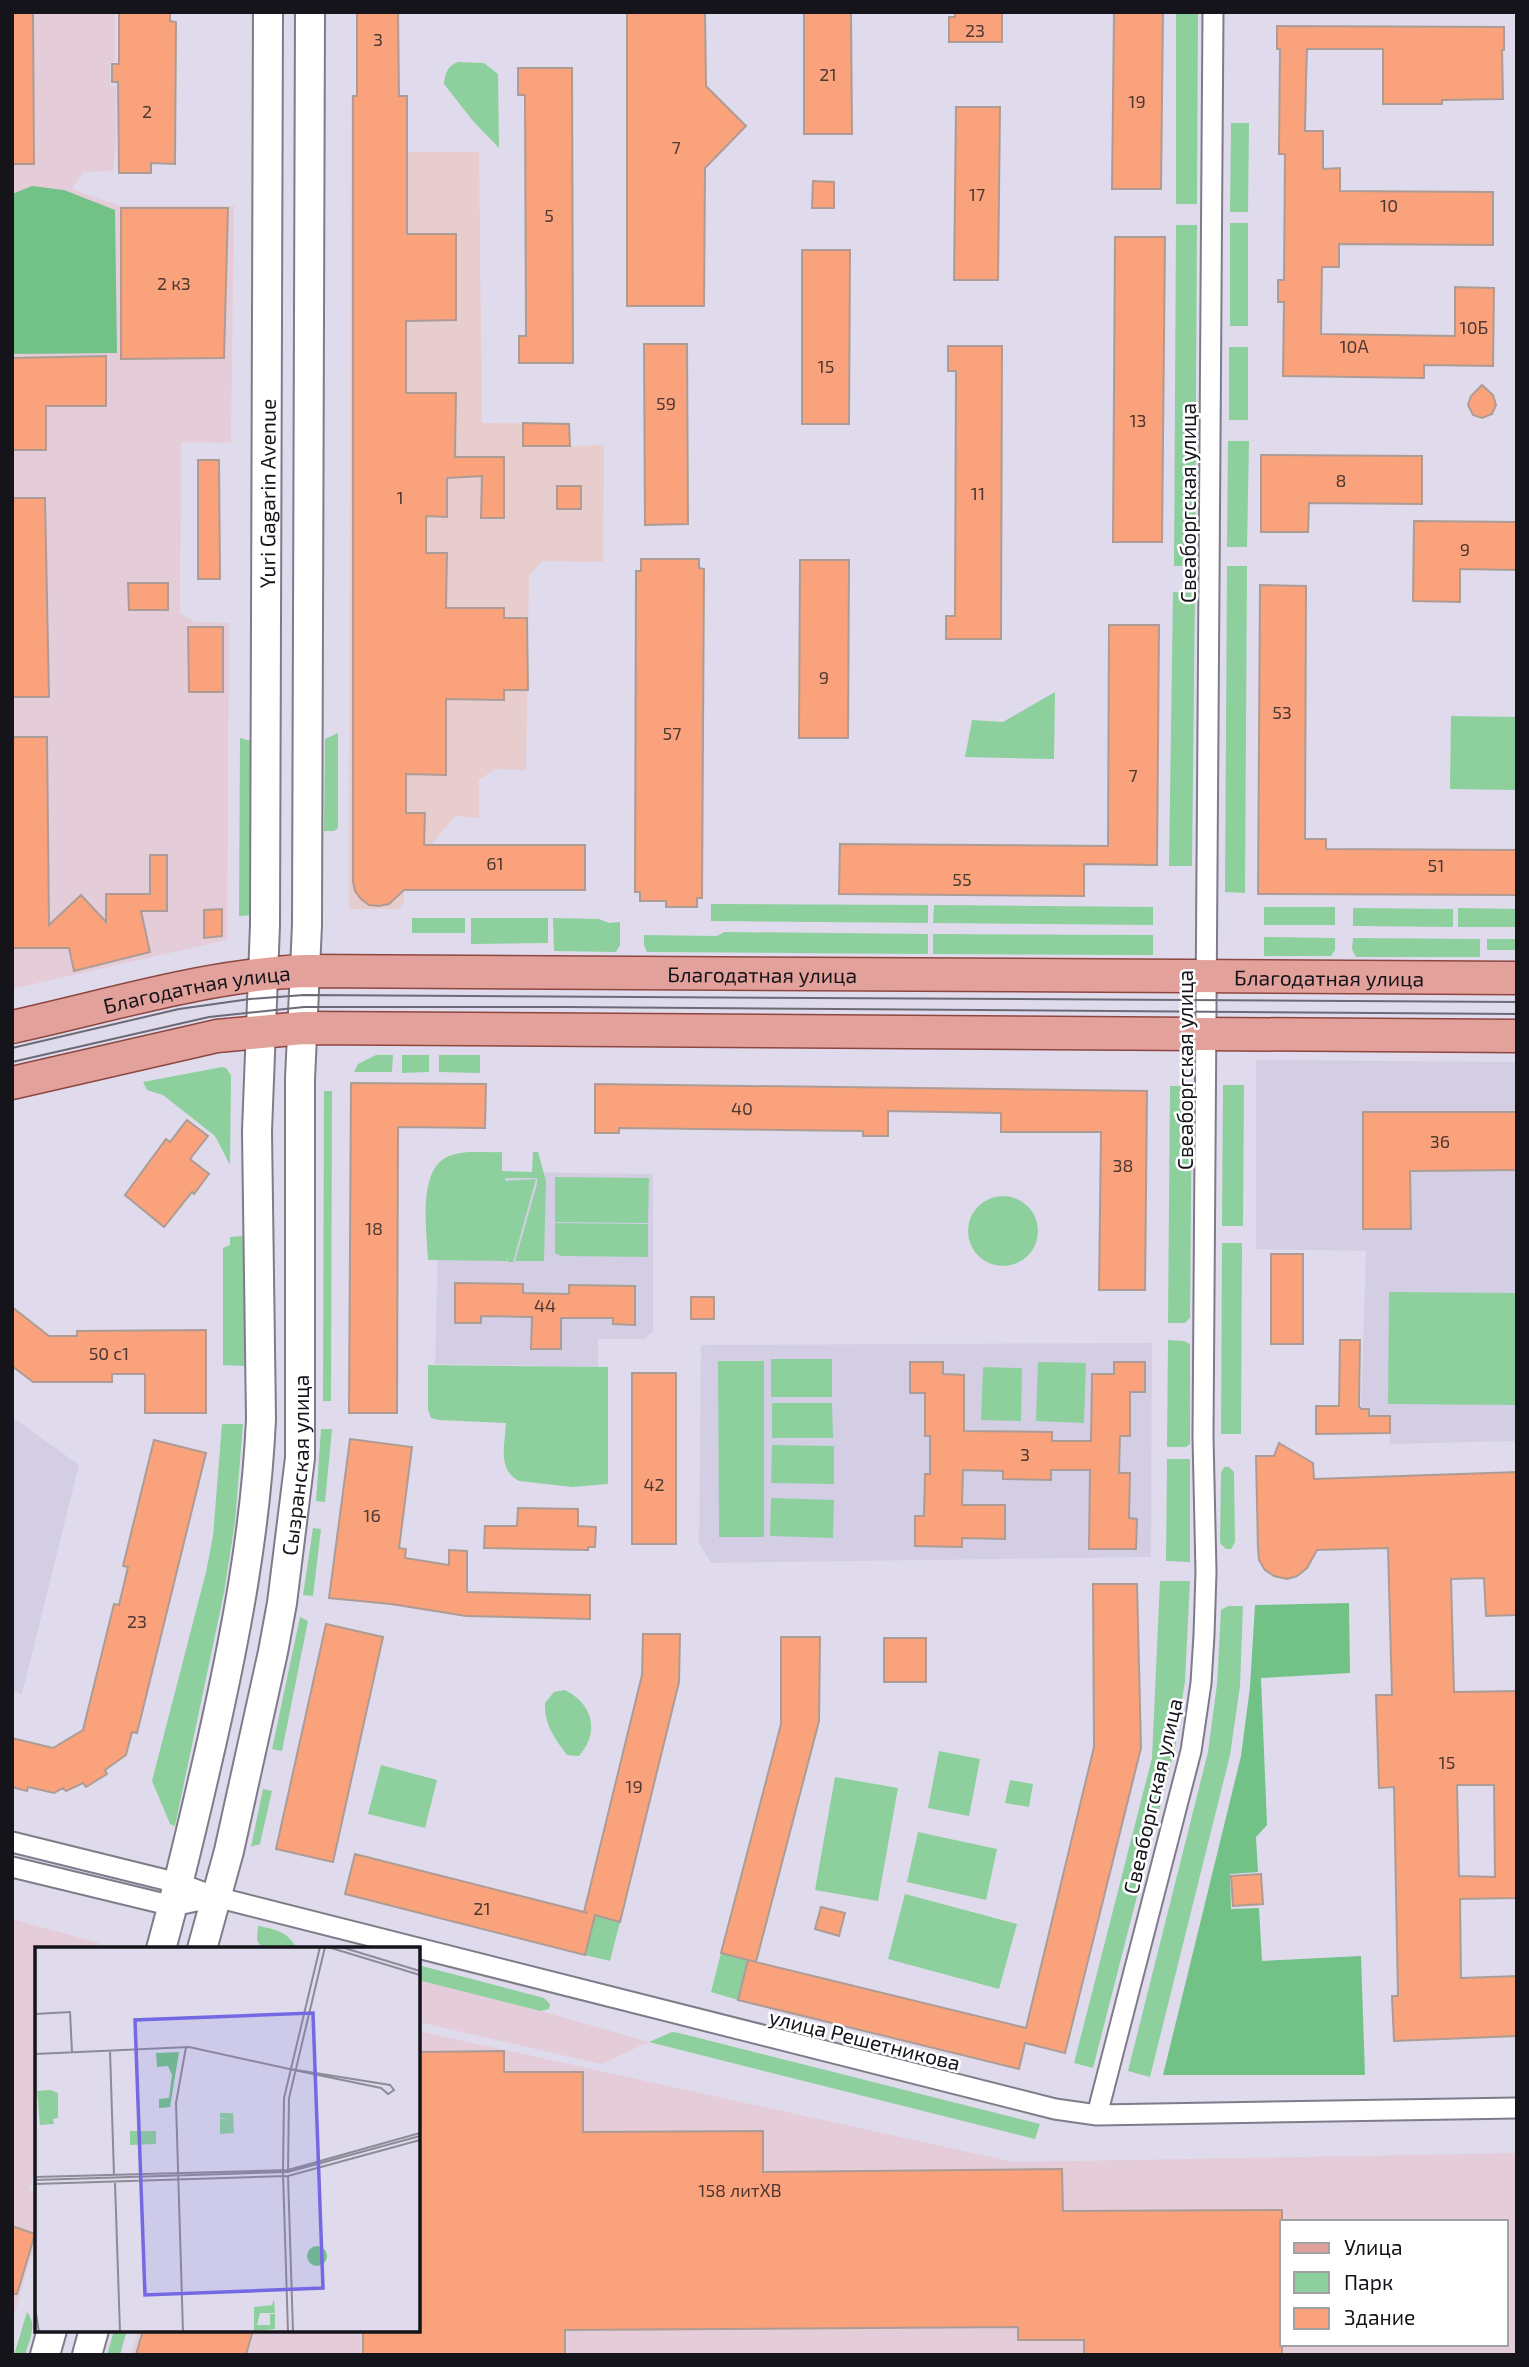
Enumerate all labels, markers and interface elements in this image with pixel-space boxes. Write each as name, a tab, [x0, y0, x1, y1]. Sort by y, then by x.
house number: 23	[965, 19, 985, 41]
house number: 3	[373, 28, 383, 50]
house number: 21	[819, 63, 837, 85]
house number: 19	[1128, 90, 1146, 112]
house number: 2	[142, 100, 152, 122]
house number: 7	[671, 136, 681, 158]
house number: 17	[969, 183, 985, 205]
house number: 10	[1380, 194, 1398, 216]
house number: 5	[544, 204, 554, 226]
house number: 2 к3	[157, 272, 191, 294]
house number: 10Б	[1460, 316, 1488, 338]
house number: 10А	[1339, 335, 1369, 357]
house number: 15	[818, 355, 834, 377]
house number: 59	[656, 392, 676, 414]
street label: Yuri Gagarin Avenue	[254, 399, 279, 588]
street label: Свеаборгская улица	[1175, 403, 1201, 603]
house number: 13	[1129, 409, 1147, 431]
house number: 8	[1336, 469, 1346, 491]
house number: 11	[971, 482, 985, 504]
house number: 1	[396, 486, 404, 508]
house number: 9	[1460, 538, 1470, 560]
house number: 9	[819, 666, 829, 688]
house number: 53	[1272, 701, 1292, 723]
house number: 57	[663, 722, 681, 744]
house number: 7	[1128, 764, 1138, 786]
house number: 61	[486, 852, 504, 874]
house number: 51	[1428, 854, 1444, 876]
house number: 55	[952, 868, 972, 890]
street label: Благодатная улица	[101, 959, 291, 1018]
street label: Благодатная улица	[667, 961, 857, 987]
street label: Благодатная улица	[1234, 964, 1424, 991]
street label: Свеаборгская улица	[1172, 970, 1198, 1170]
house number: 40	[731, 1097, 753, 1119]
house number: 36	[1430, 1130, 1450, 1152]
house number: 38	[1113, 1154, 1133, 1176]
house number: 18	[365, 1217, 383, 1239]
house number: 44	[534, 1294, 556, 1316]
house number: 50 с1	[89, 1342, 129, 1364]
street label: Сызранская улица	[275, 1375, 314, 1557]
house number: 3	[1020, 1443, 1030, 1465]
house number: 42	[643, 1473, 665, 1495]
house number: 16	[363, 1504, 381, 1526]
house number: 23	[127, 1610, 147, 1632]
street label: Свеаборгская улица	[1117, 1696, 1188, 1897]
house number: 15	[1439, 1751, 1455, 1773]
house number: 19	[625, 1775, 643, 1797]
house number: 21	[473, 1897, 491, 1919]
inset map	[35, 1947, 420, 2332]
street label: улица Решетникова	[767, 2003, 963, 2076]
house number: 158 литХВ	[698, 2179, 782, 2201]
legend	[1280, 2220, 1508, 2346]
text: Улица	[1344, 2234, 1403, 2259]
text: Парк	[1344, 2269, 1393, 2294]
text: Здание	[1344, 2304, 1415, 2329]

